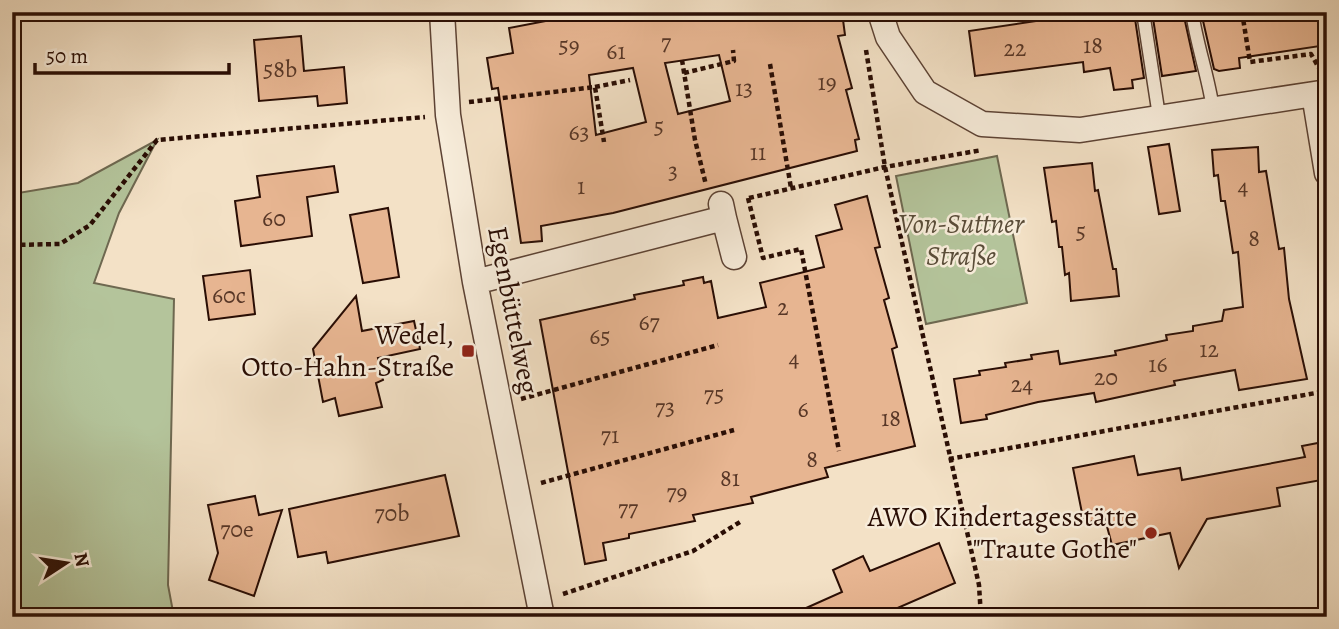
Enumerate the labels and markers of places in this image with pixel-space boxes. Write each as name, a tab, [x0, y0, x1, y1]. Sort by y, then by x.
place label: Wedel, Otto-Hahn-Straße	[241, 316, 454, 386]
marker: Wedel, Otto-Hahn-Straße	[460, 343, 476, 359]
place label: AWO Kindertagesstätte "Traute Gothe"	[867, 498, 1137, 568]
marker: AWO Kindertagesstätte "Traute Gothe"	[1143, 525, 1159, 541]

